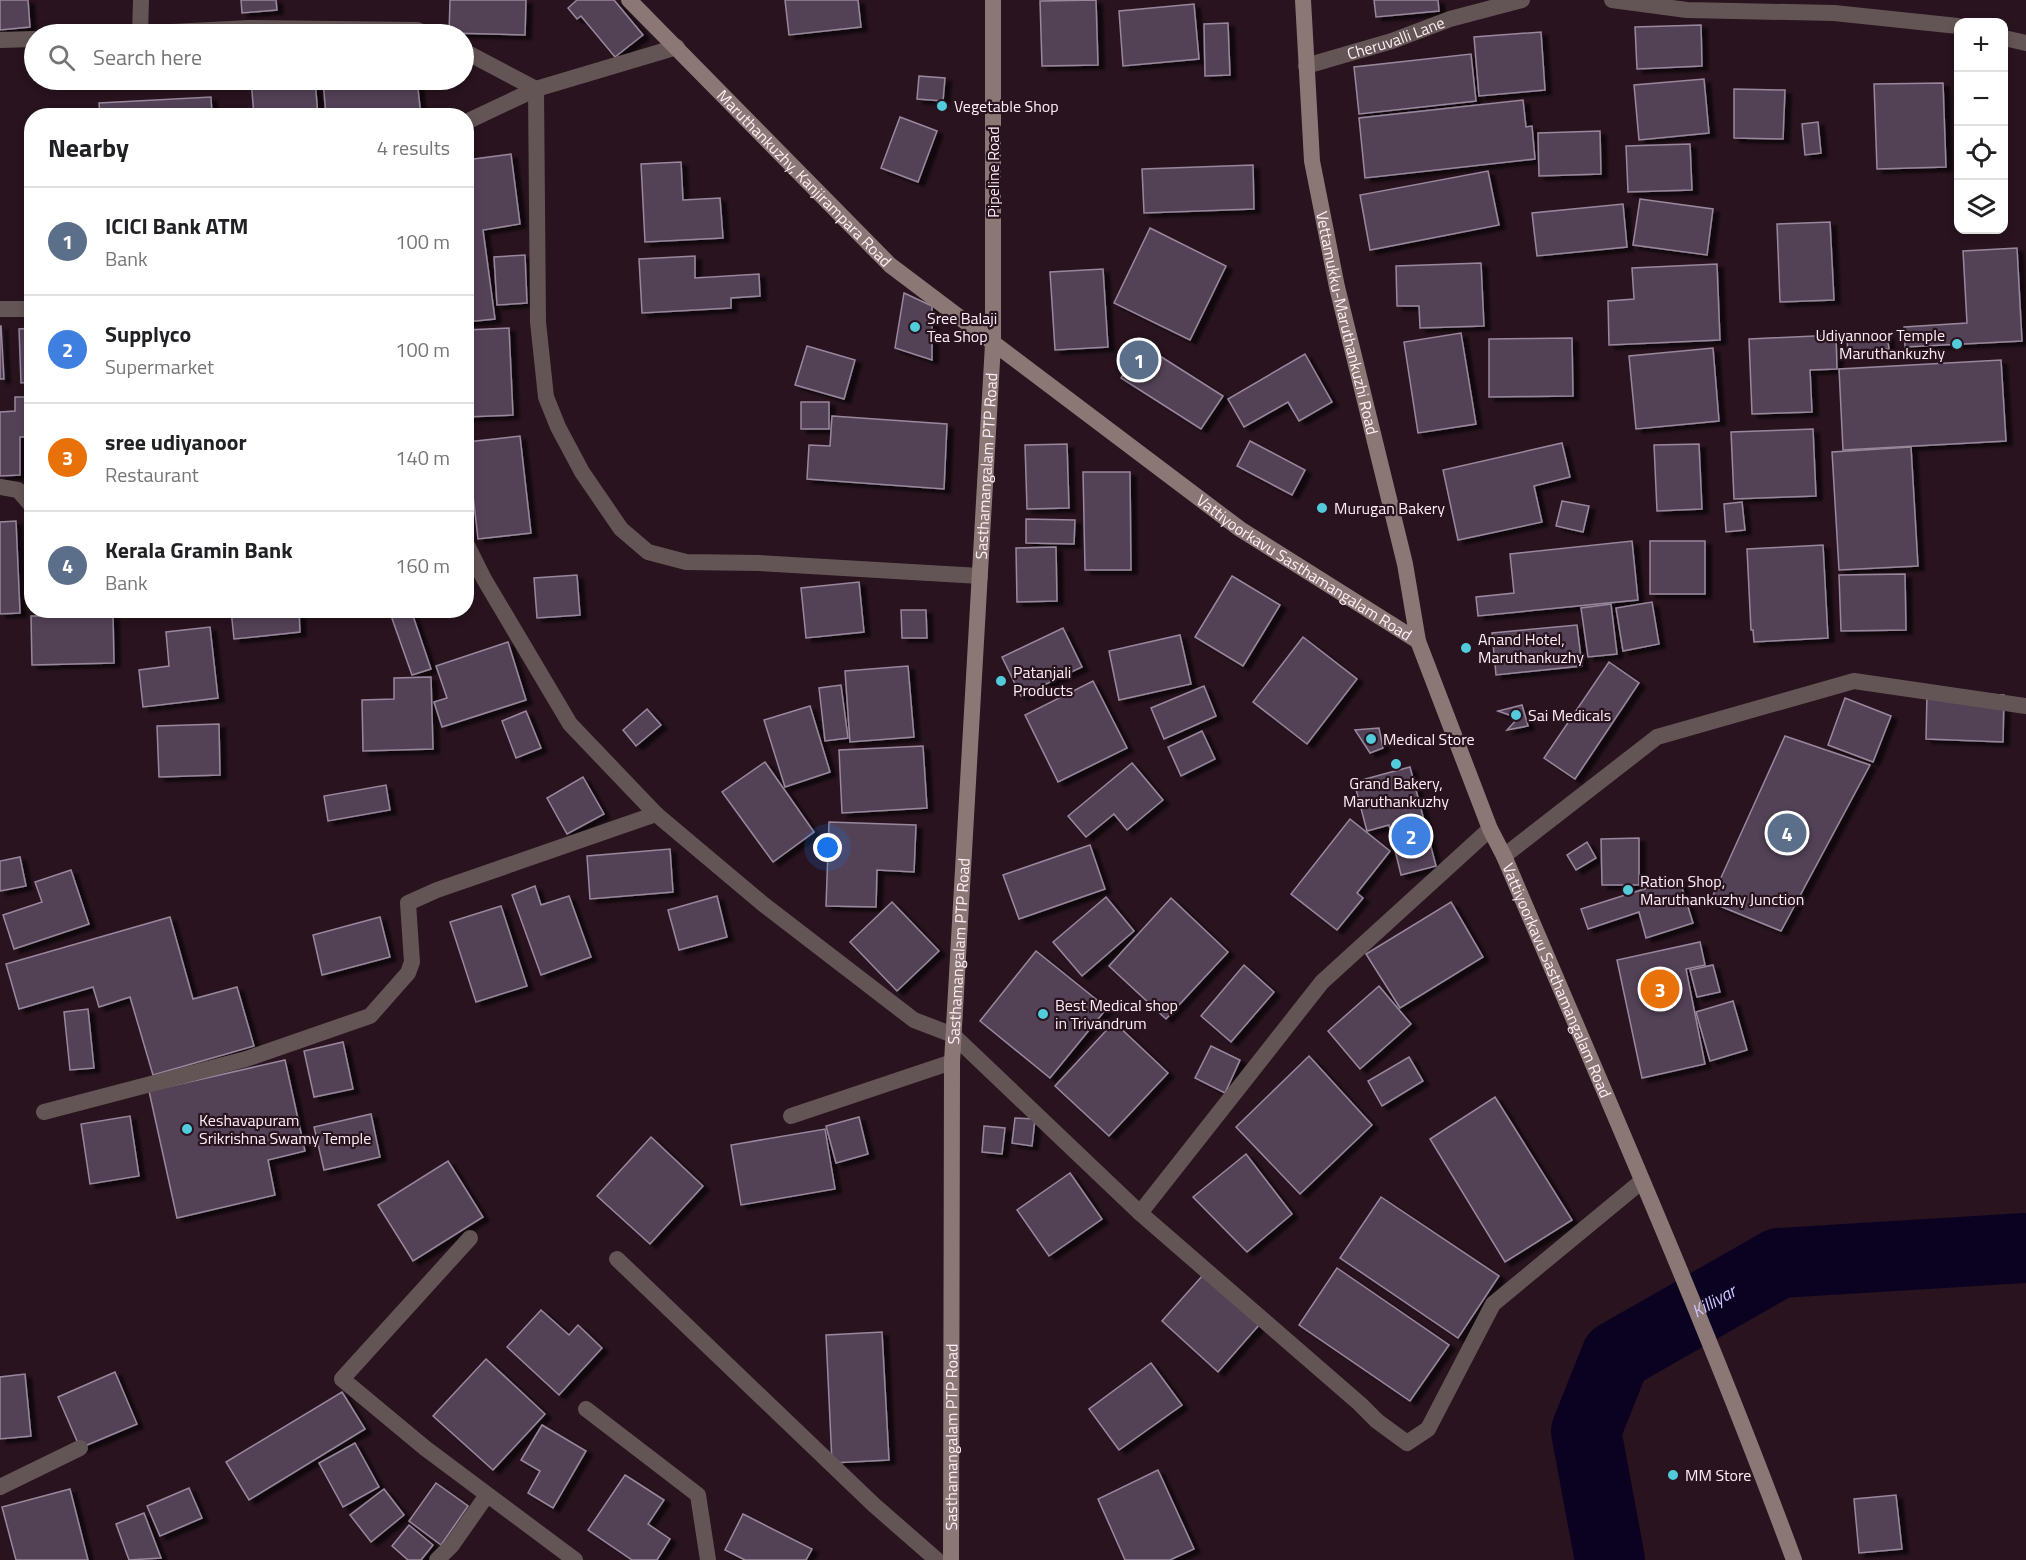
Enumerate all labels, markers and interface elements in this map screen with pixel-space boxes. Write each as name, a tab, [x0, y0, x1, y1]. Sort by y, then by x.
street label: Cheruvalli Lane	[1344, 10, 1448, 66]
map controls	[1954, 18, 2008, 234]
button: +	[1954, 18, 2008, 72]
search box	[24, 24, 474, 90]
text: Search here	[93, 40, 202, 74]
icon: search	[45, 41, 78, 74]
button: −	[1954, 72, 2008, 126]
street label: Maruthankuzhy, Kanjirampara Road	[711, 84, 897, 272]
place label: Vegetable Shop	[954, 94, 1059, 118]
marker: Vegetable Shop	[935, 99, 949, 113]
street label: Pipeline Road	[981, 126, 1005, 218]
button: locate	[1954, 126, 2008, 180]
text: Nearby	[48, 128, 129, 167]
text: 4 results	[377, 132, 450, 163]
button: layers	[1954, 180, 2008, 234]
text: ICICI Bank ATM	[105, 209, 248, 243]
street label: Vettamukku-Maruthankuzhi Road	[1310, 209, 1385, 437]
text: 1	[62, 226, 73, 257]
text: 100 m	[395, 226, 450, 257]
text: Bank	[105, 243, 148, 274]
place label: Sree Balaji Tea Shop	[927, 306, 997, 348]
text: Supplyco	[105, 317, 191, 351]
marker: Sree Balaji Tea Shop	[908, 320, 922, 334]
place label: Udiyannoor Temple Maruthankuzhy	[1815, 323, 1945, 365]
text: 2	[62, 334, 73, 365]
text: 100 m	[395, 334, 450, 365]
marker: Udiyannoor Temple Maruthankuzhy	[1950, 337, 1964, 351]
pin: 1	[1120, 338, 1158, 382]
text: Supermarket	[105, 351, 214, 382]
street label: Sasthamangalam PTP Road	[969, 372, 1003, 560]
text: sree udiyanoor	[105, 425, 247, 459]
text: 3	[62, 442, 73, 473]
text: 140 m	[395, 442, 450, 473]
text: Restaurant	[105, 459, 199, 490]
street label: Vattiyoorkavu Sasthamangalam Road	[1191, 488, 1417, 646]
place label: Murugan Bakery	[1334, 496, 1445, 520]
marker: Murugan Bakery	[1315, 501, 1329, 515]
text: Kerala Gramin Bank	[105, 533, 293, 567]
text: 4	[62, 550, 73, 581]
text: 160 m	[395, 550, 450, 581]
text: Bank	[105, 567, 148, 598]
place label: Anand Hotel, Maruthankuzhy	[1478, 627, 1584, 669]
marker: Anand Hotel, Maruthankuzhy	[1459, 641, 1473, 655]
place label: Patanjali Products	[1013, 660, 1073, 702]
marker: Patanjali Products	[994, 674, 1008, 688]
place label: Sai Medicals	[1528, 703, 1611, 727]
marker: Sai Medicals	[1509, 708, 1523, 722]
place label: Medical Store	[1383, 727, 1475, 751]
marker: Medical Store	[1364, 732, 1378, 746]
marker: Grand Bakery, Maruthankuzhy	[1389, 757, 1403, 771]
place label: Grand Bakery, Maruthankuzhy	[1343, 771, 1449, 813]
pin: 4	[1768, 810, 1806, 856]
pin: 2	[1392, 814, 1430, 858]
your location	[813, 833, 842, 862]
street label: Sasthamangalam PTP Road	[941, 857, 976, 1045]
street label: Vattiyoorkavu Sasthamangalam Road	[1496, 859, 1618, 1101]
place label: Ration Shop, Maruthankuzhy Junction	[1640, 869, 1804, 911]
marker: Ration Shop, Maruthankuzhy Junction	[1621, 883, 1635, 897]
pin: 3	[1640, 966, 1680, 1012]
place label: Best Medical shop in Trivandrum	[1055, 993, 1178, 1035]
marker: Best Medical shop in Trivandrum	[1036, 1007, 1050, 1021]
place label: Keshavapuram Srikrishna Swamy Temple	[199, 1108, 371, 1150]
marker: Keshavapuram Srikrishna Swamy Temple	[180, 1122, 194, 1136]
water label: Killiyar	[1686, 1276, 1742, 1324]
street label: Sasthamangalam PTP Road	[939, 1343, 963, 1531]
place label: MM Store	[1685, 1463, 1751, 1487]
marker: MM Store	[1666, 1468, 1680, 1482]

